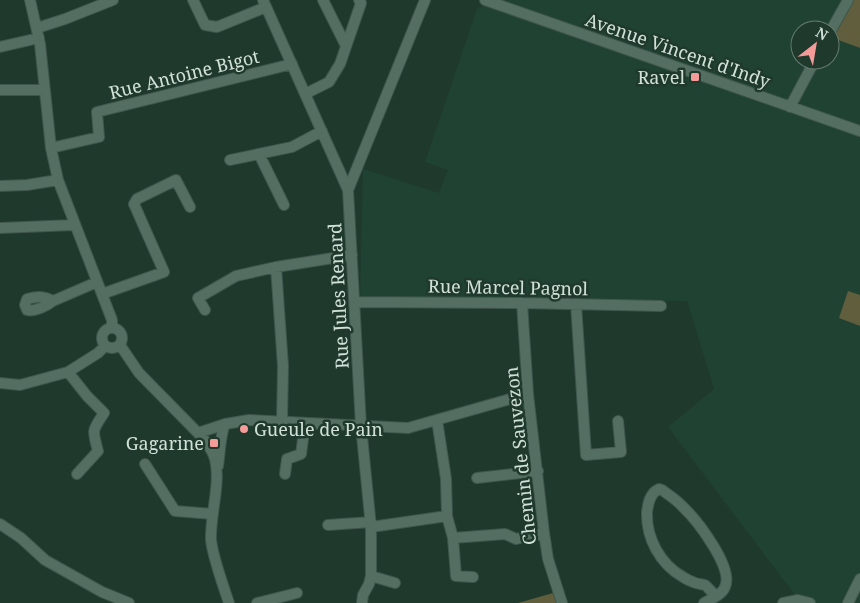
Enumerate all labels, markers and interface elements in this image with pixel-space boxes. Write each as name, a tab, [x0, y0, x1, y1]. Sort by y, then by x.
street label: Avenue Vincent d'Indy	[582, 7, 774, 93]
north arrow	[790, 20, 840, 70]
text: N	[812, 22, 832, 44]
street label: Rue Antoine Bigot	[106, 44, 262, 104]
place label: Ravel	[637, 65, 685, 89]
marker: Ravel	[689, 71, 701, 83]
street label: Rue Jules Renard	[322, 222, 354, 370]
street label: Rue Marcel Pagnol	[428, 274, 589, 300]
street label: Chemin de Sauvezon	[499, 365, 541, 546]
place label: Gueule de Pain	[254, 417, 383, 441]
marker: Gueule de Pain	[238, 423, 250, 435]
place label: Gagarine	[126, 431, 204, 455]
marker: Gagarine	[208, 437, 220, 449]

